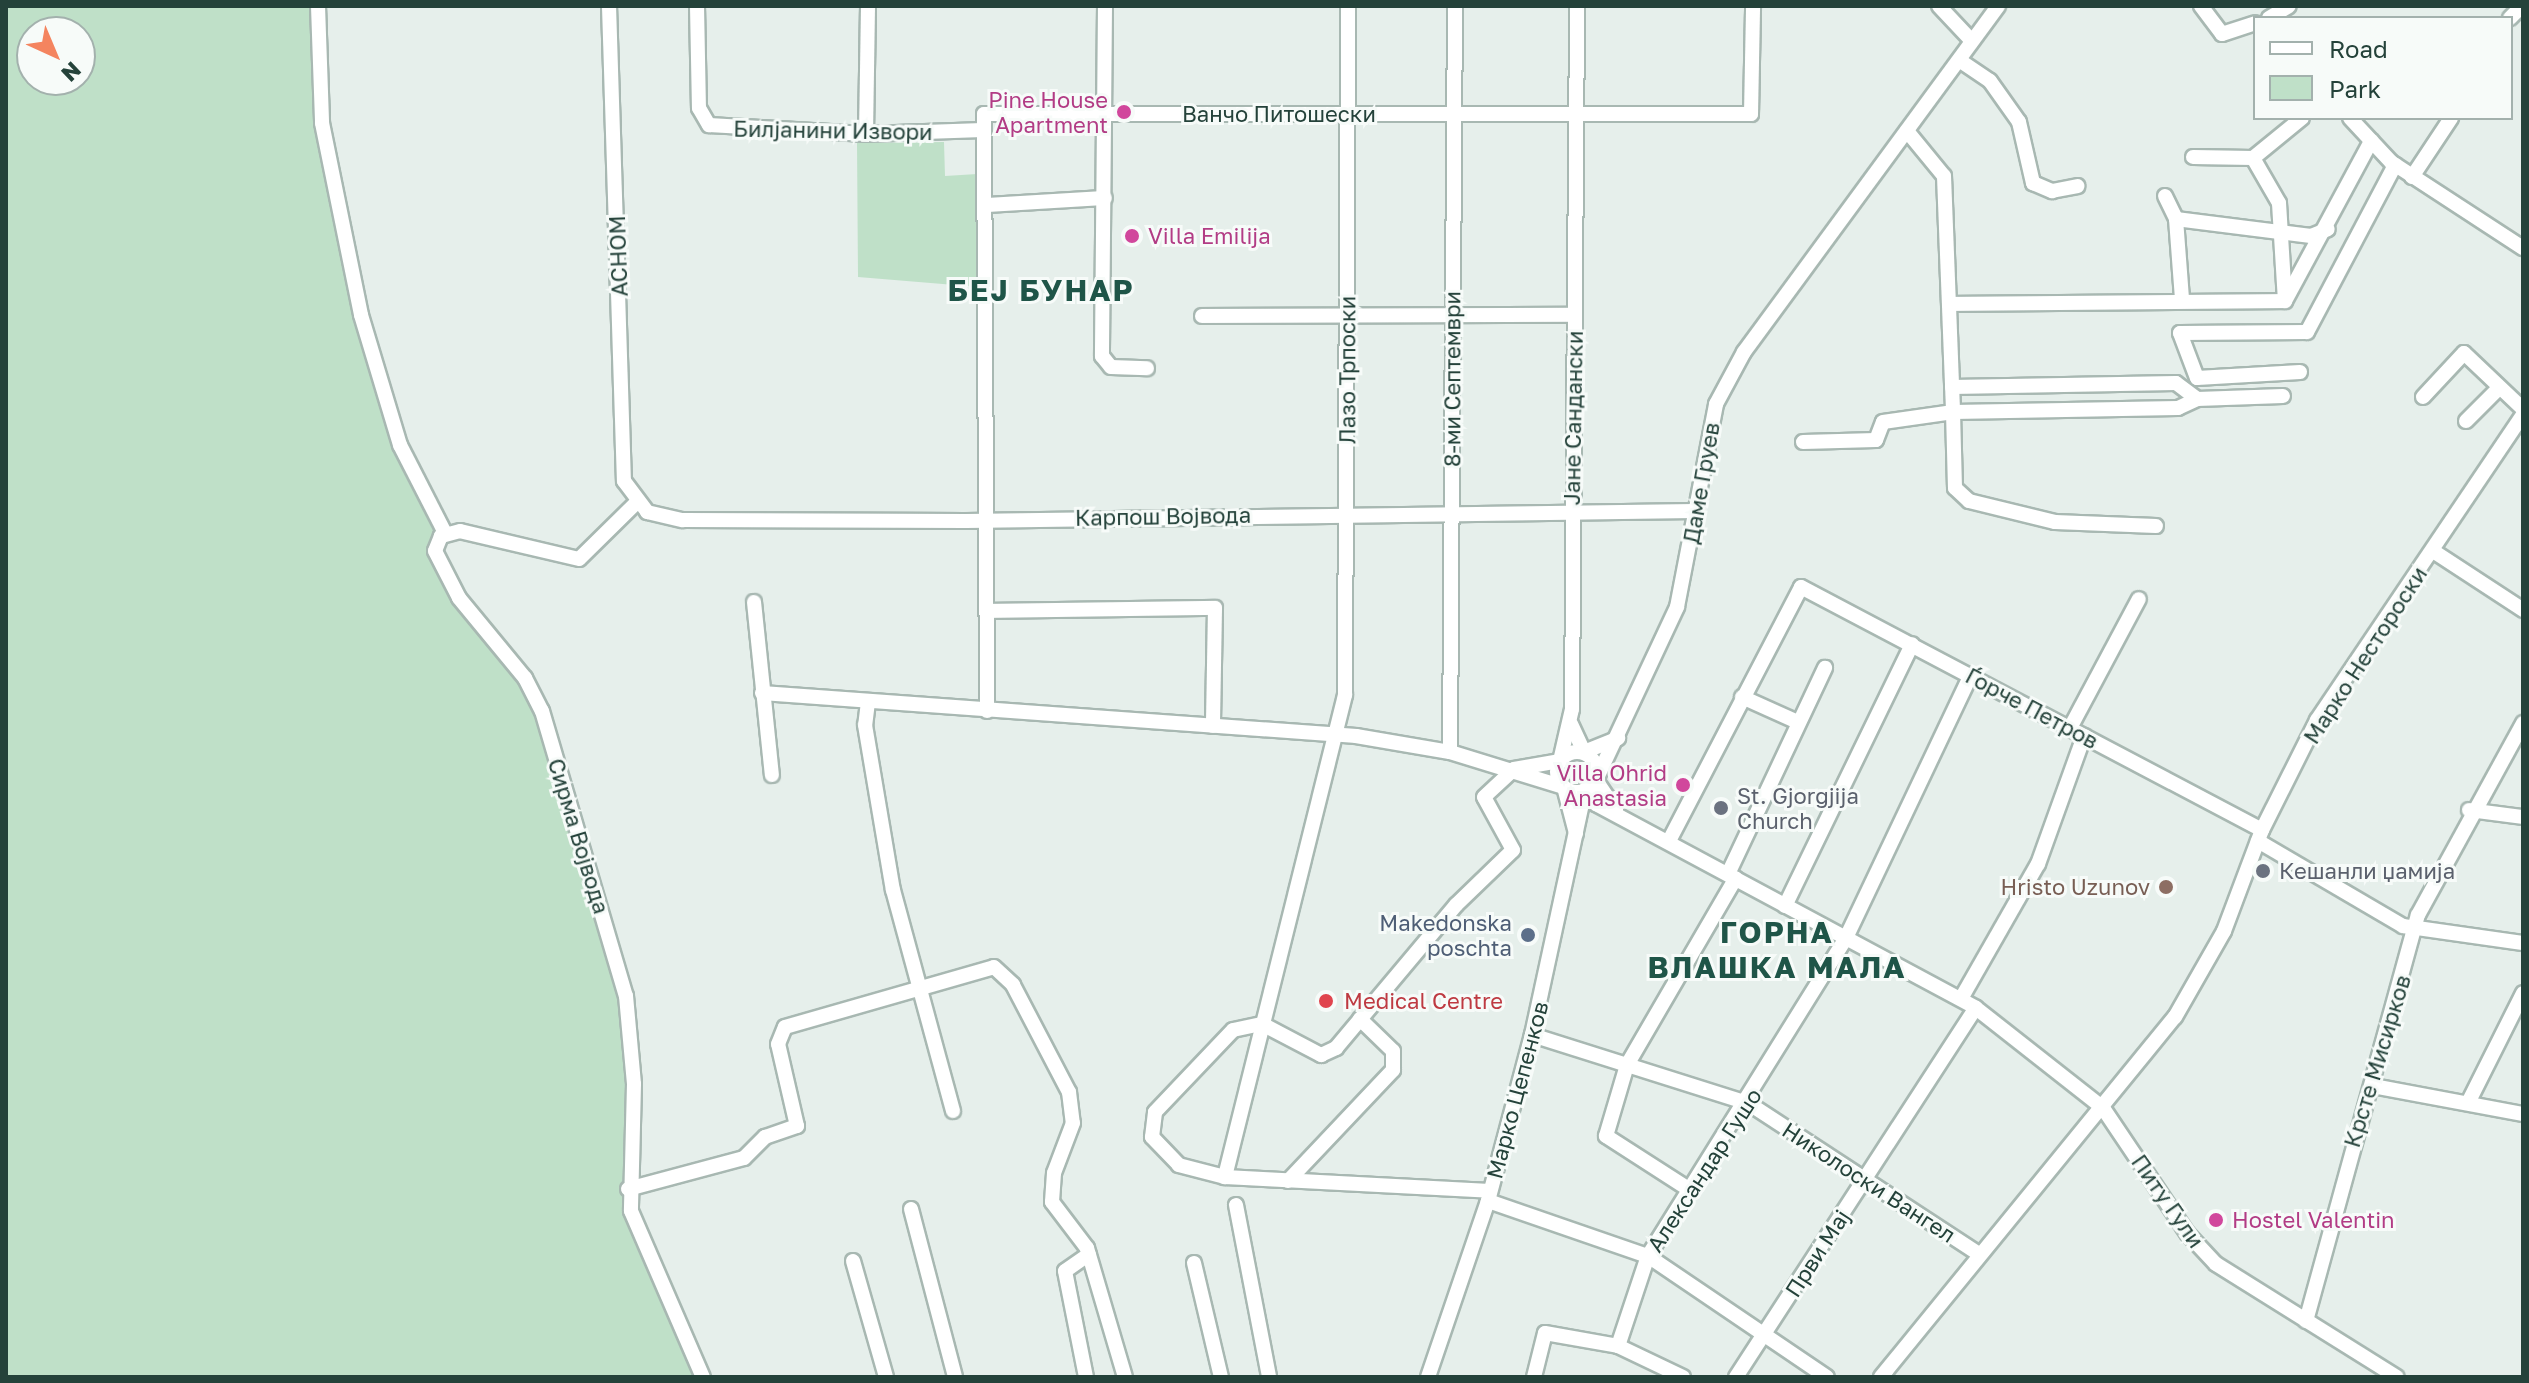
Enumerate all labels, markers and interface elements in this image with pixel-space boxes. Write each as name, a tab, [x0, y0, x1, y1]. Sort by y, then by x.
north arrow	[16, 16, 96, 96]
legend	[2253, 16, 2513, 120]
text: Road	[2329, 34, 2388, 63]
text: N	[56, 57, 87, 88]
text: Park	[2329, 74, 2381, 103]
place label: Pine House Apartment	[988, 86, 1108, 138]
street label: Ванчо Питошески	[1182, 101, 1376, 127]
marker: Pine House Apartment	[1115, 103, 1133, 121]
street label: Билјанини Извори	[733, 115, 933, 145]
street label: АСНОМ	[603, 215, 633, 297]
place label: Villa Emilija	[1148, 223, 1271, 249]
marker: Villa Emilija	[1123, 227, 1141, 245]
district label: БЕЈ БУНАР	[947, 272, 1135, 308]
street label: 8-ми Септември	[1439, 291, 1465, 467]
street label: Лазо Трпоски	[1334, 296, 1360, 444]
street label: Јане Сандански	[1558, 330, 1588, 506]
street label: Даме Груев	[1677, 420, 1725, 546]
street label: Карпош Војвода	[1075, 501, 1251, 531]
street label: Марко Нестороски	[2298, 562, 2432, 748]
street label: Ѓорче Петров	[1961, 662, 2103, 754]
street label: Сирма Војвода	[543, 755, 615, 917]
place label: Villa Ohrid Anastasia	[1557, 759, 1667, 810]
marker: Villa Ohrid Anastasia	[1674, 776, 1692, 794]
place label: St. Gjorgjija Church	[1737, 782, 1859, 834]
marker: St. Gjorgjija Church	[1712, 799, 1730, 817]
place label: Кешанли џамија	[2279, 858, 2455, 884]
marker: Кешанли џамија	[2254, 862, 2272, 880]
place label: Hristo Uzunov	[2000, 874, 2150, 900]
marker: Hristo Uzunov	[2157, 878, 2175, 896]
place label: Makedonska poschta	[1379, 909, 1512, 960]
district label: ГОРНА ВЛАШКА МАЛА	[1647, 914, 1907, 984]
marker: Makedonska poschta	[1519, 926, 1537, 944]
street label: Крсте Мисирков	[2338, 972, 2416, 1150]
place label: Medical Centre	[1344, 988, 1503, 1014]
marker: Medical Centre	[1315, 990, 1337, 1012]
street label: Марко Цепенков	[1481, 999, 1553, 1181]
street label: Александар Гушо	[1641, 1083, 1767, 1257]
street label: Николоски Вангел	[1778, 1116, 1960, 1248]
street label: Питу Гули	[2126, 1149, 2210, 1253]
street label: Први Мај	[1779, 1204, 1855, 1302]
place label: Hostel Valentin	[2232, 1207, 2395, 1233]
marker: Hostel Valentin	[2207, 1211, 2225, 1229]

